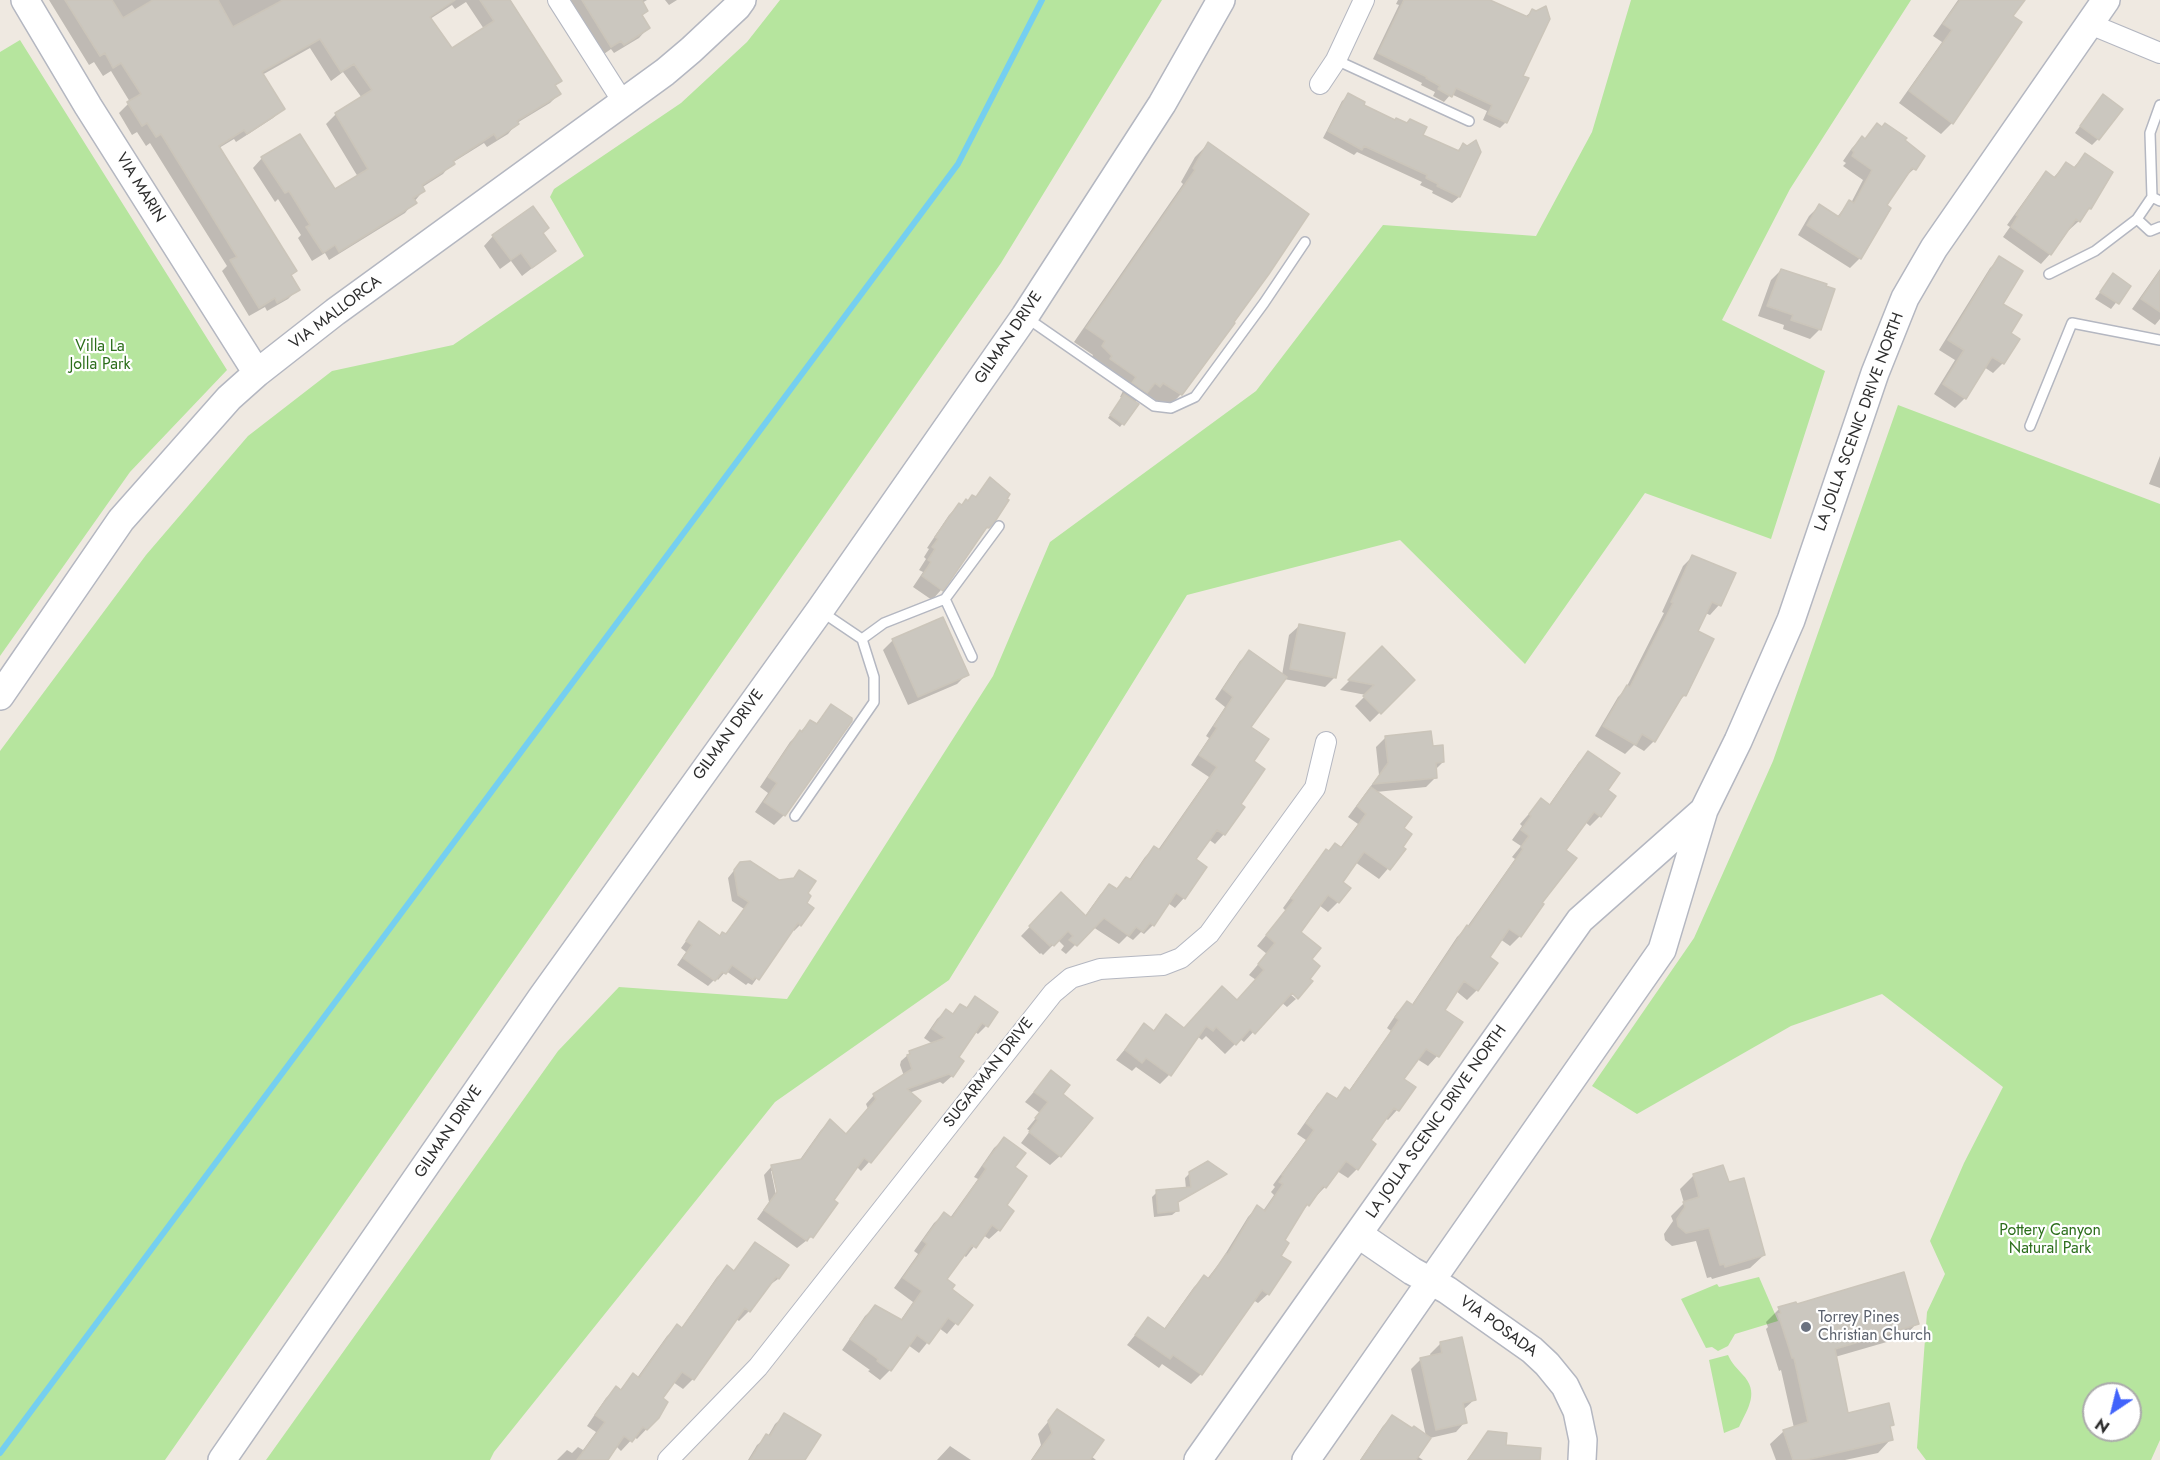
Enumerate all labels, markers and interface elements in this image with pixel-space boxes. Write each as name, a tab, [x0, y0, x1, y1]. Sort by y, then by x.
street label: VIA MARIN	[111, 150, 169, 226]
street label: VIA MALLORCA	[286, 272, 386, 354]
street label: GILMAN DRIVE	[971, 288, 1047, 388]
street label: LA JOLLA SCENIC DRIVE NORTH	[1811, 310, 1909, 534]
park label: Villa La Jolla Park	[70, 337, 130, 375]
street label: GILMAN DRIVE	[690, 686, 768, 784]
street label: SUGARMAN DRIVE	[940, 1014, 1038, 1132]
street label: LA JOLLA SCENIC DRIVE NORTH	[1363, 1022, 1511, 1222]
street label: GILMAN DRIVE	[411, 1082, 487, 1182]
park label: Pottery Canyon Natural Park	[1999, 1221, 2101, 1259]
street label: VIA POSADA	[1455, 1292, 1541, 1362]
place label: Torrey Pines Christian Church	[1818, 1308, 1931, 1346]
marker: Torrey Pines Christian Church	[1799, 1320, 1813, 1334]
north arrow	[2082, 1382, 2142, 1442]
text: N	[2091, 1412, 2114, 1439]

